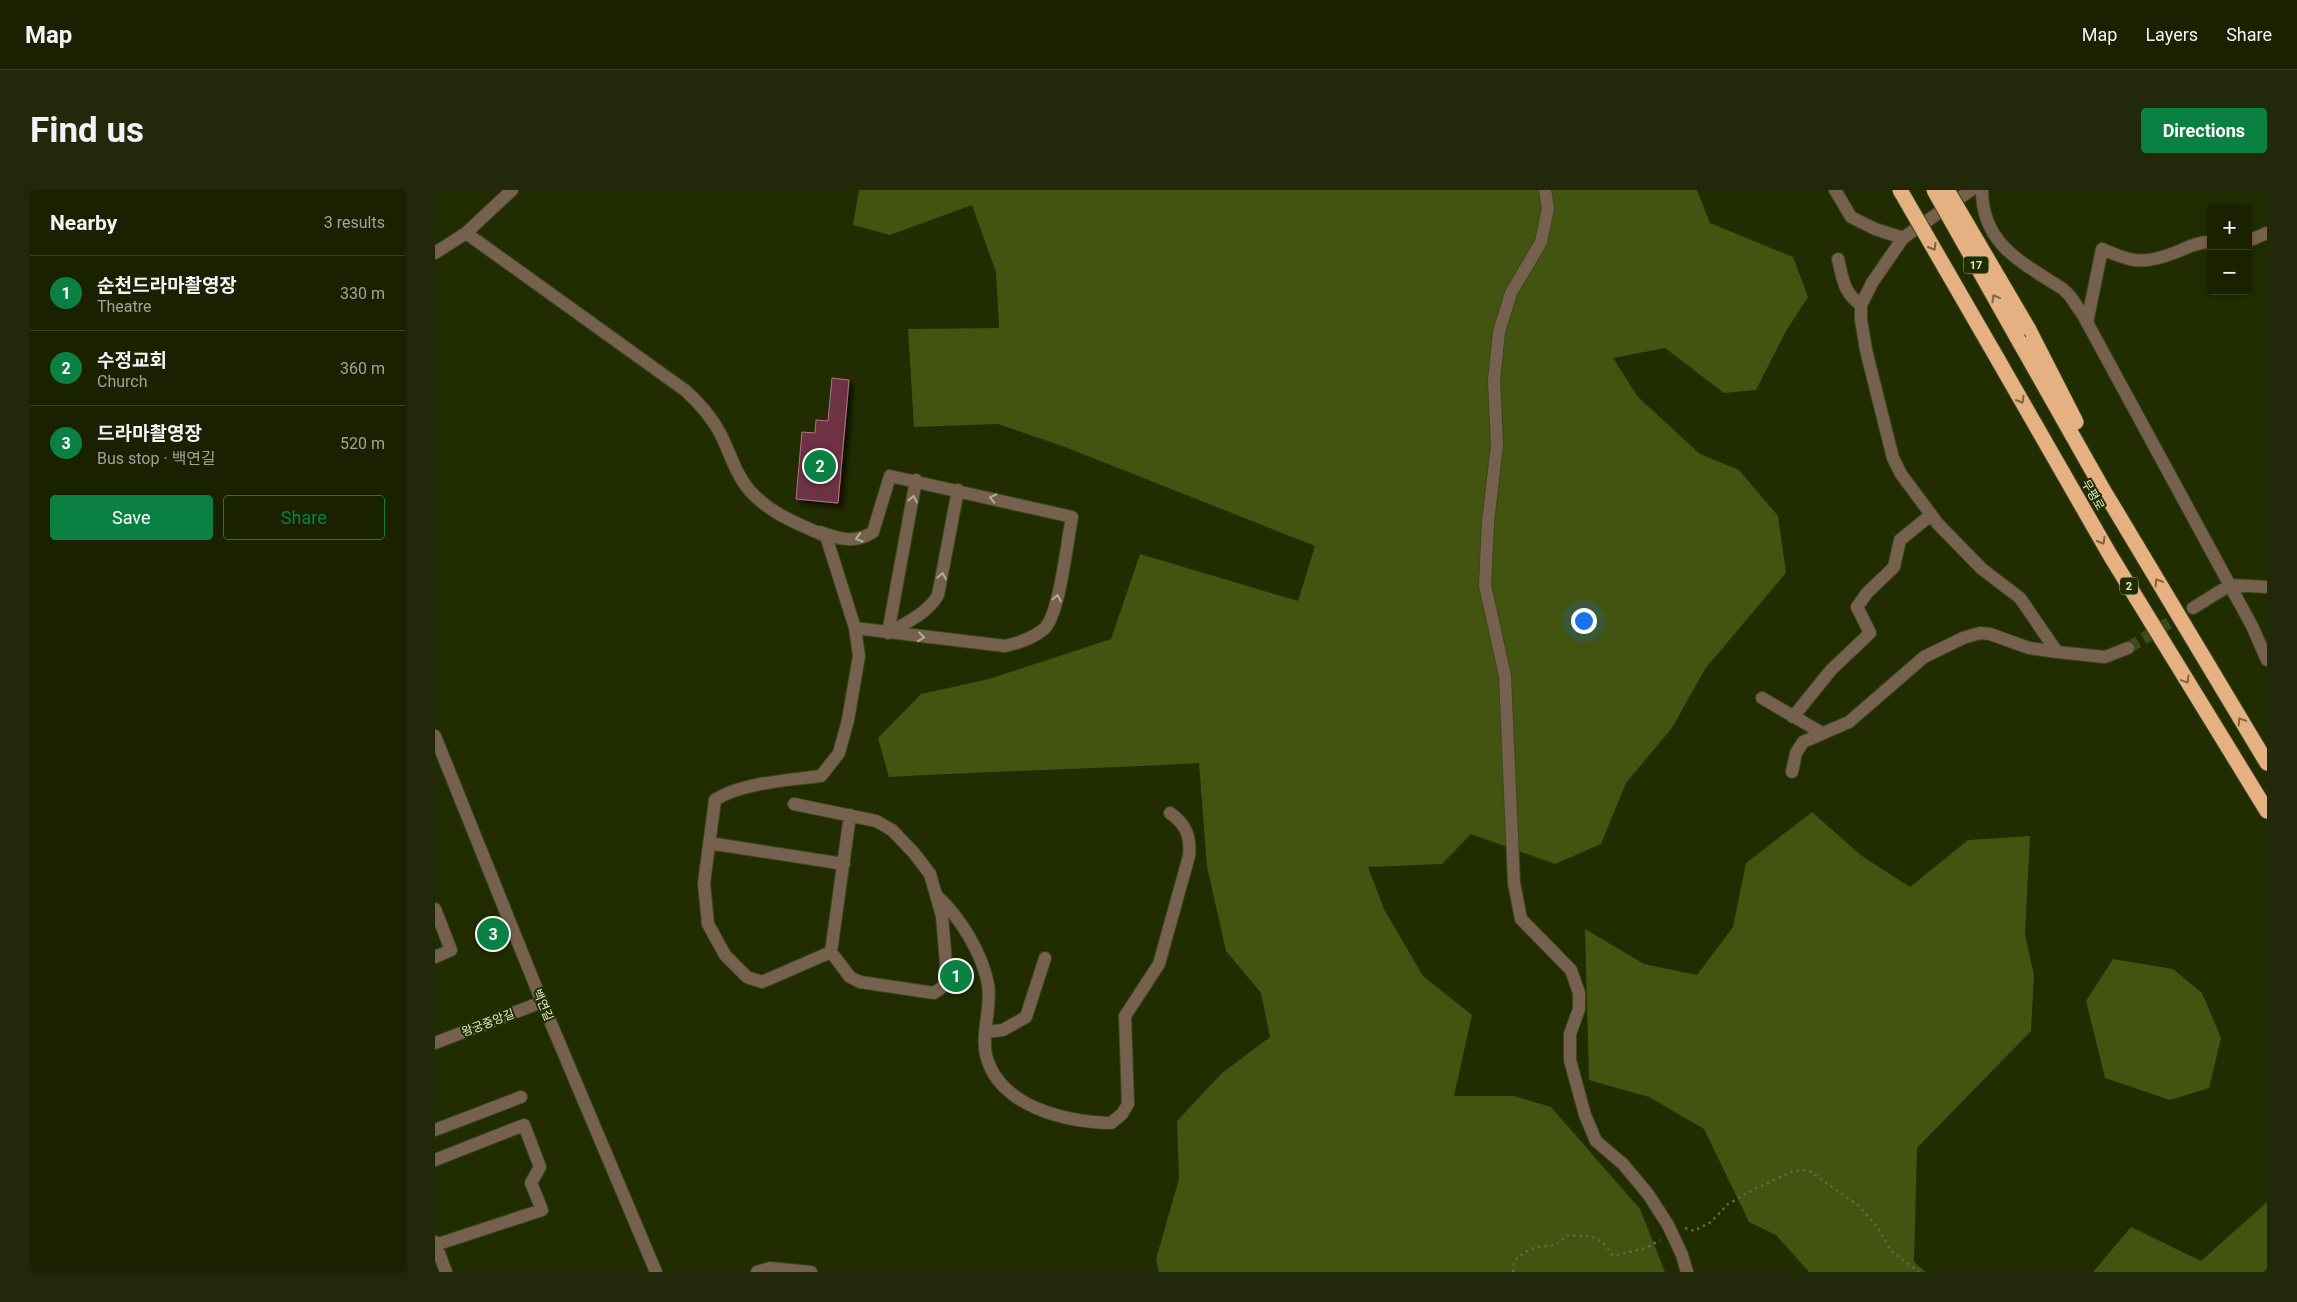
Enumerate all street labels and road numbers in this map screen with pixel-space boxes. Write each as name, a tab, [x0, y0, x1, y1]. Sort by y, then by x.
road number: 17	[1963, 256, 1989, 274]
street label: 무평로	[2079, 477, 2107, 513]
road number: 2	[2120, 578, 2138, 594]
street label: 백연길	[530, 987, 556, 1023]
street label: 왕궁중앙길	[460, 1007, 516, 1039]

